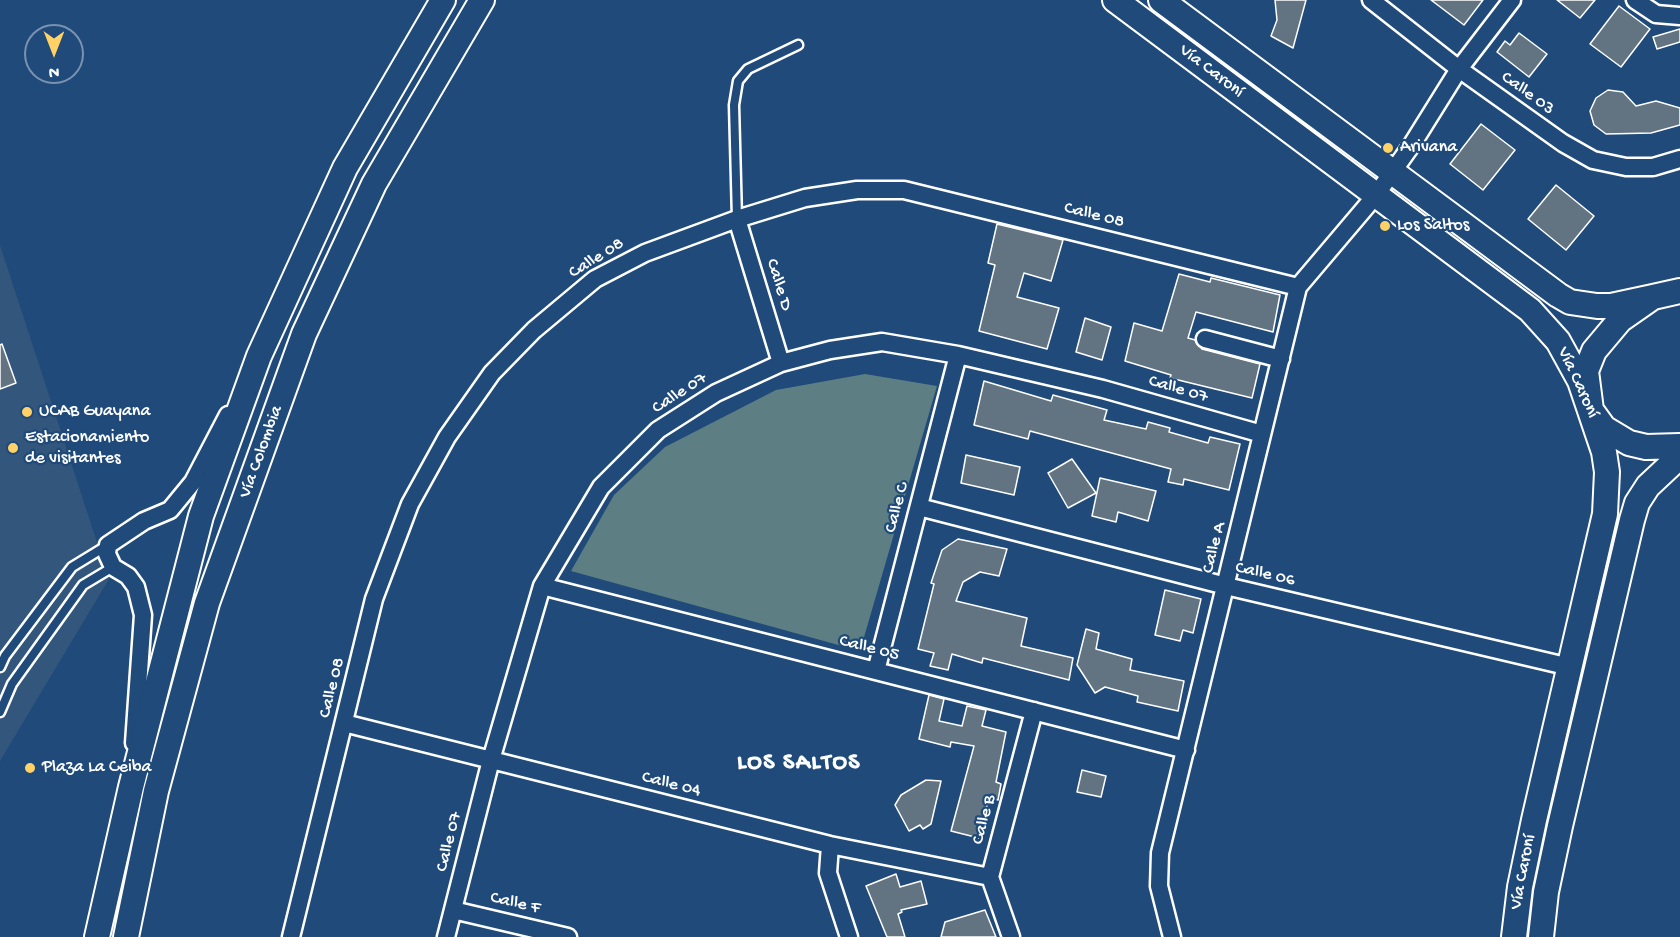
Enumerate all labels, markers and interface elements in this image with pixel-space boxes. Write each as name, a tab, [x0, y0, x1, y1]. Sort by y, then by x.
north arrow	[24, 24, 84, 84]
street label: Vía Caroní	[1174, 40, 1248, 104]
text: N	[49, 61, 59, 80]
street label: Calle 03	[1496, 67, 1558, 121]
place label: Arivana	[1400, 137, 1457, 159]
marker: Arivana	[1381, 141, 1395, 155]
street label: Calle 08	[1062, 198, 1126, 234]
place label: Los Saltos	[1397, 215, 1469, 237]
marker: Los Saltos	[1378, 219, 1392, 233]
street label: Calle 08	[565, 234, 629, 284]
street label: Calle D	[760, 257, 796, 313]
street label: Vía Caroní	[1551, 344, 1603, 422]
street label: Calle 07	[649, 368, 711, 420]
street label: Calle 07	[1146, 371, 1210, 409]
place label: UCAB Guayana	[39, 401, 150, 423]
street label: Vía Colombia	[235, 403, 289, 501]
marker: UCAB Guayana	[20, 405, 34, 419]
place label: Estacionamiento de visitantes	[25, 427, 149, 470]
marker: Estacionamiento de visitantes	[6, 441, 20, 455]
street label: Calle C	[881, 481, 915, 535]
street label: Calle A	[1198, 520, 1232, 576]
street label: Calle 06	[1233, 558, 1297, 592]
street label: Calle 05	[837, 631, 901, 667]
street label: Calle 08	[315, 656, 351, 720]
district label: LOS SALTOS	[737, 750, 861, 778]
place label: Plaza La Ceiba	[42, 757, 151, 779]
marker: Plaza La Ceiba	[23, 761, 37, 775]
street label: Calle 04	[639, 767, 703, 803]
street label: Calle B	[968, 793, 1002, 847]
street label: Calle 07	[432, 810, 468, 874]
street label: Vía Caroní	[1506, 833, 1542, 911]
street label: Calle F	[488, 888, 542, 920]

